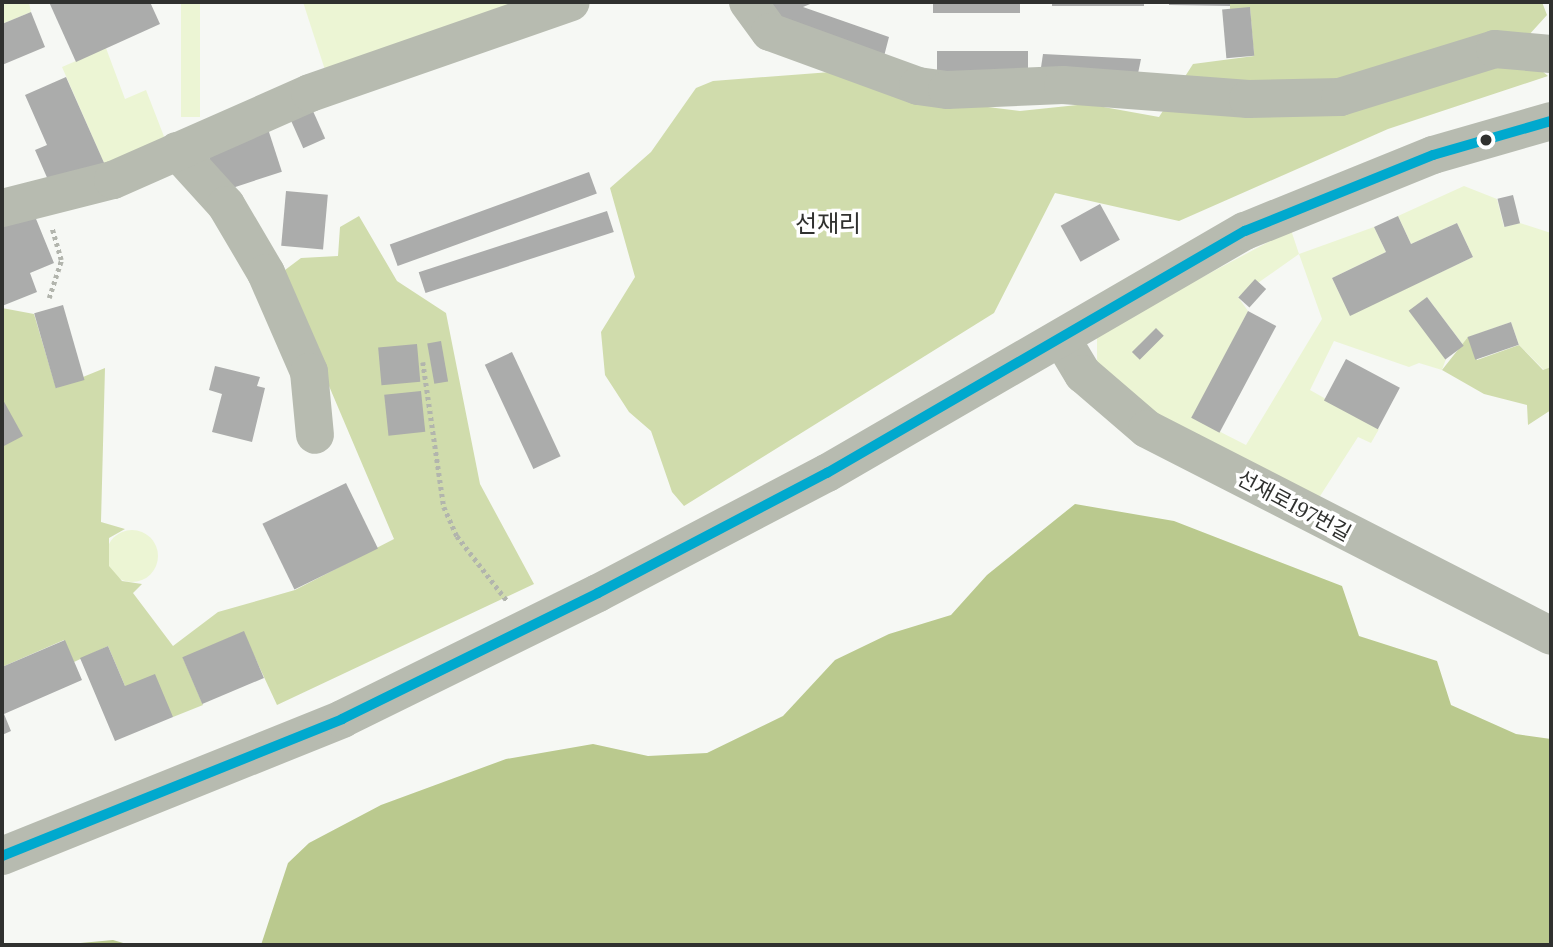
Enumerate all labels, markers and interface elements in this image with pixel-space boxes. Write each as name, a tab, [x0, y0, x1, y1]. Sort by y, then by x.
unlabelled marker	[1479, 133, 1493, 147]
district label: 선재리	[795, 210, 861, 238]
street label: 선재로197번길	[1233, 465, 1355, 547]

